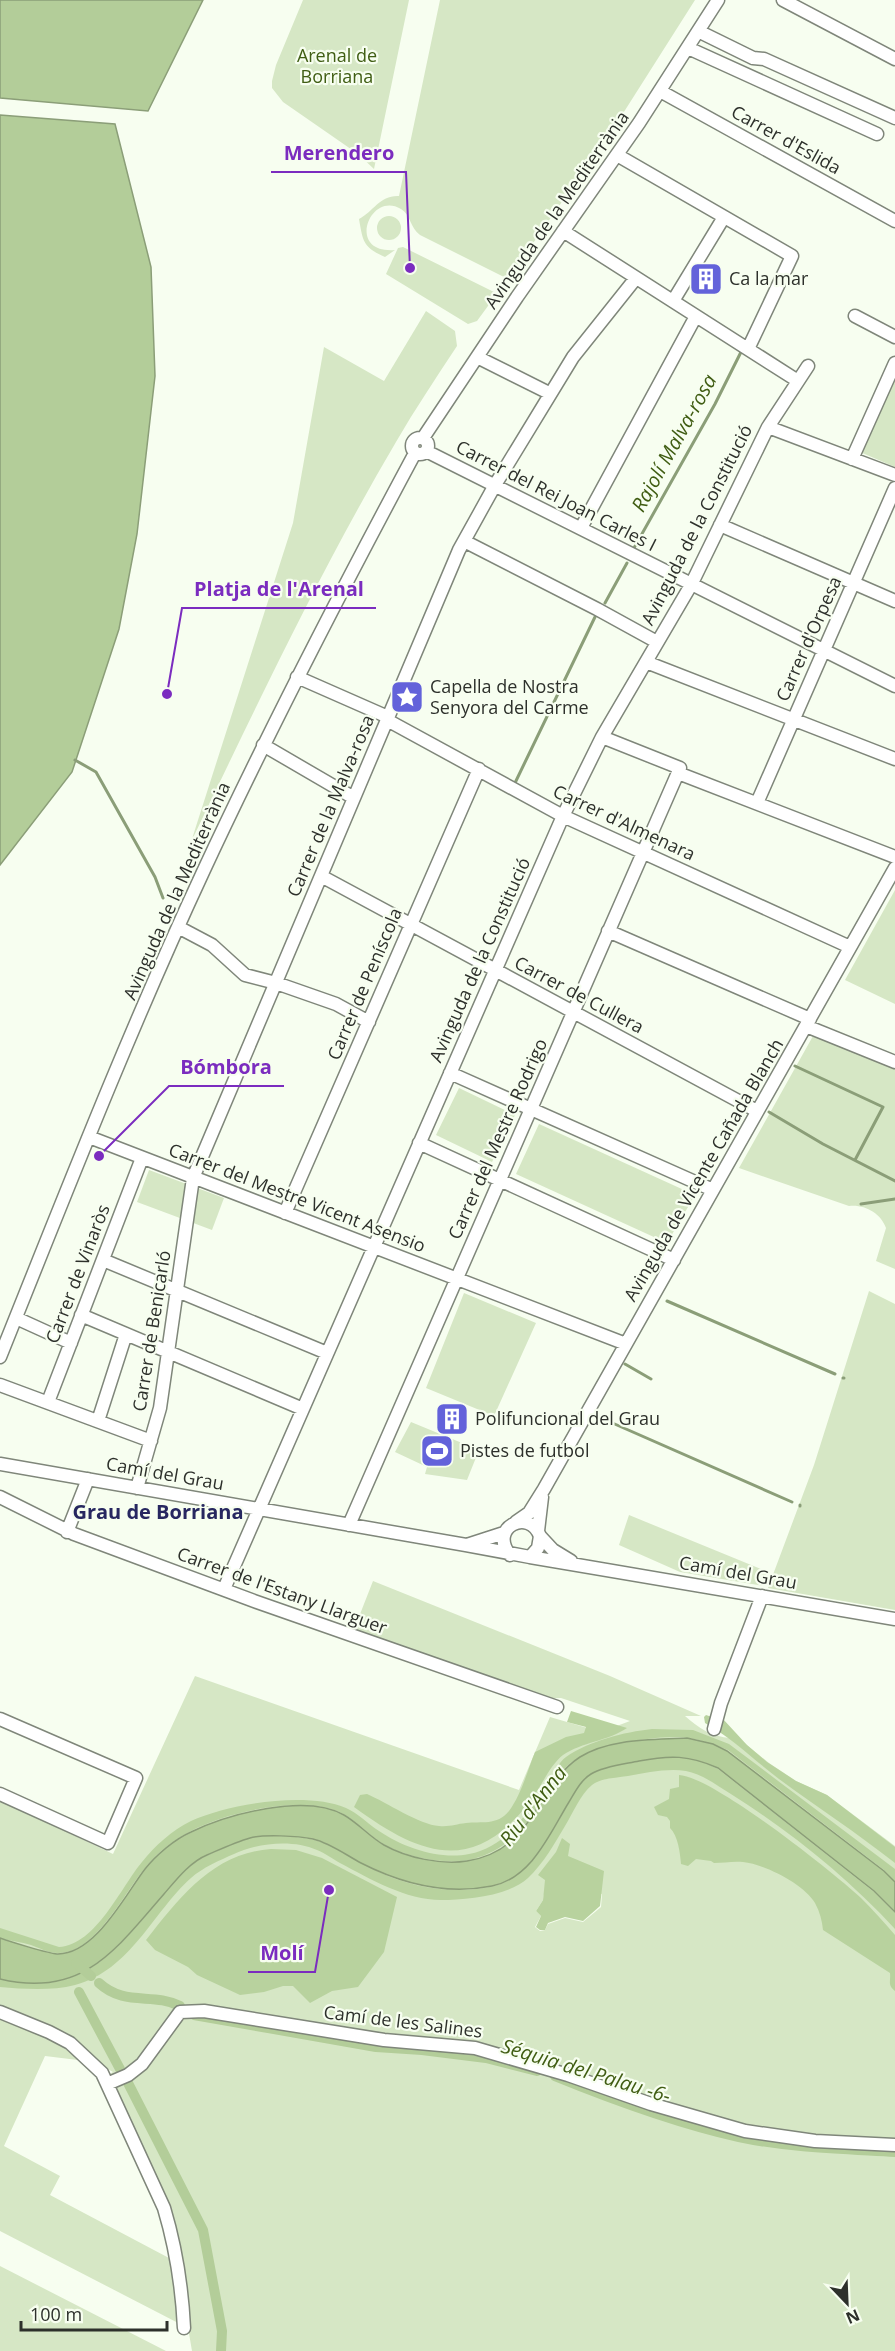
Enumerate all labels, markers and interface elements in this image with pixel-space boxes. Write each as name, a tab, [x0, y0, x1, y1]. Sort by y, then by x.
park label: Arenal de Borriana	[297, 43, 377, 88]
street label: Carrer d'Eslida	[727, 99, 846, 179]
street label: Avinguda de la Mediterrània	[479, 106, 634, 313]
callout: Merendero	[271, 134, 406, 172]
text: Merendero	[284, 139, 394, 166]
building icon: Ca la mar	[688, 261, 724, 297]
place label: Ca la mar	[729, 266, 809, 290]
water label: Rajolí Malva-rosa	[625, 369, 723, 516]
street label: Avinguda de la Constitució	[635, 420, 757, 629]
street label: Carrer del Rei Joan Carles I	[452, 434, 661, 556]
callout: Platja de l'Arenal	[182, 570, 376, 608]
street label: Carrer d'Orpesa	[770, 572, 846, 705]
text: Platja de l'Arenal	[194, 575, 364, 602]
place label: Capella de Nostra Senyora del Carme	[430, 674, 589, 719]
place icon: Capella de Nostra Senyora del Carme	[389, 679, 425, 715]
street label: Carrer de la Malva-rosa	[281, 711, 379, 900]
street label: Avinguda de la Mediterrània	[117, 778, 235, 1003]
street label: Carrer d'Almenara	[549, 779, 699, 866]
street label: Avinguda de la Constitució	[423, 853, 535, 1066]
street label: Carrer de Peníscola	[321, 904, 407, 1063]
street label: Carrer de Cullera	[511, 950, 648, 1038]
street label: Carrer del Mestre Rodrigo	[442, 1034, 552, 1243]
street label: Avinguda de Vicente Cañada Blanch	[618, 1034, 788, 1305]
callout: Bómbora	[169, 1048, 284, 1086]
text: Bómbora	[180, 1053, 272, 1080]
street label: Carrer del Mestre Vicent Asensio	[166, 1137, 429, 1257]
street label: Carrer de Vinaròs	[40, 1201, 115, 1347]
street label: Carrer de Benicarló	[126, 1249, 176, 1413]
building icon: Polifuncional del Grau	[434, 1401, 470, 1437]
place label: Polifuncional del Grau	[475, 1406, 660, 1430]
sports icon: Pistes de futbol	[419, 1433, 455, 1469]
place label: Pistes de futbol	[460, 1438, 589, 1462]
street label: Camí del Grau	[104, 1451, 226, 1495]
district label: Grau de Borriana	[72, 1498, 244, 1525]
street label: Carrer de l'Estany Llarguer	[174, 1541, 391, 1639]
street label: Camí del Grau	[677, 1550, 799, 1594]
water label: Riu d'Anna	[493, 1760, 572, 1851]
callout: Molí	[248, 1934, 315, 1972]
text: Molí	[260, 1939, 305, 1966]
street label: Camí de les Salines	[322, 1999, 484, 2043]
water label: Séquia del Palau -6-	[498, 2032, 674, 2109]
north arrow	[817, 2273, 877, 2333]
scale bar	[21, 2294, 166, 2332]
text: 100 m	[30, 2302, 82, 2326]
text: N	[843, 2304, 863, 2329]

